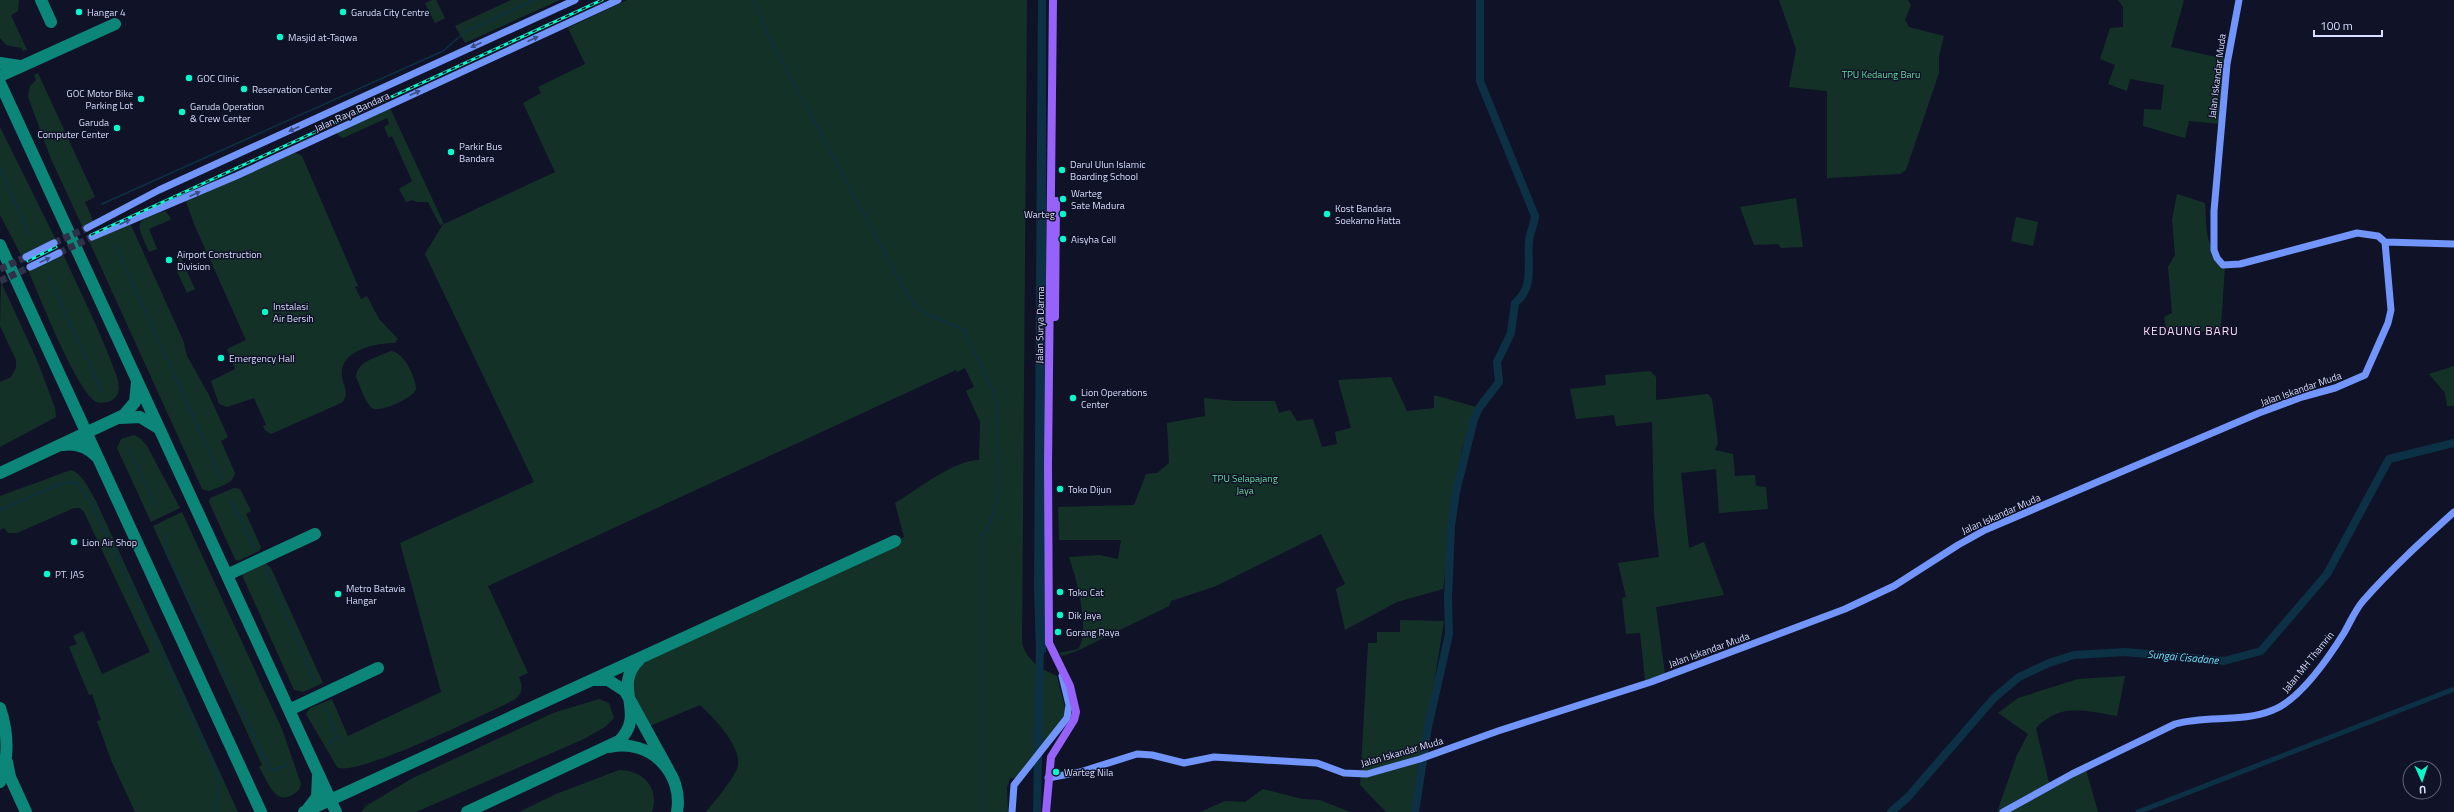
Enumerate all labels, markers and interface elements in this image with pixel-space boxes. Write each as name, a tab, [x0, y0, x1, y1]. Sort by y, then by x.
place label: Hangar 4	[87, 5, 126, 20]
place label: Garuda City Centre	[351, 5, 429, 20]
marker: Hangar 4	[74, 7, 84, 17]
marker: Garuda City Centre	[338, 7, 348, 17]
scale bar	[2314, 12, 2382, 38]
text: 100 m	[2320, 16, 2353, 35]
place label: Masjid at-Taqwa	[288, 30, 357, 45]
marker: Masjid at-Taqwa	[275, 32, 285, 42]
street label: Jalan Iskandar Muda	[2204, 33, 2230, 119]
one-way arrow	[527, 36, 539, 42]
one-way arrow	[470, 42, 481, 48]
park label: TPU Kedaung Baru	[1842, 67, 1920, 82]
place label: GOC Clinic	[197, 71, 239, 86]
marker: GOC Clinic	[184, 73, 194, 83]
place label: Reservation Center	[252, 82, 333, 97]
marker: Reservation Center	[239, 84, 249, 94]
place label: GOC Motor Bike Parking Lot	[67, 86, 133, 113]
street label: Jalan Raya Bandara	[312, 88, 392, 136]
one-way arrow	[409, 90, 420, 96]
marker: GOC Motor Bike Parking Lot	[136, 94, 146, 104]
place label: Garuda Operation & Crew Center	[190, 99, 264, 126]
marker: Garuda Operation & Crew Center	[177, 107, 187, 117]
place label: Garuda Computer Center	[37, 115, 110, 142]
marker: Garuda Computer Center	[112, 123, 122, 133]
one-way arrow	[289, 126, 300, 132]
place label: Parkir Bus Bandara	[459, 139, 502, 166]
marker: Parkir Bus Bandara	[446, 147, 456, 157]
place label: Darul Ulun Islamic Boarding School	[1070, 157, 1146, 184]
marker: Darul Ulun Islamic Boarding School	[1057, 165, 1067, 175]
place label: Warteg Sate Madura	[1071, 186, 1125, 213]
one-way arrow	[189, 191, 200, 197]
marker: Warteg Sate Madura	[1058, 194, 1068, 204]
place label: Kost Bandara Soekarno Hatta	[1335, 201, 1401, 228]
place label: Warteg	[1024, 207, 1055, 222]
marker: Warteg	[1058, 209, 1068, 219]
marker: Kost Bandara Soekarno Hatta	[1322, 209, 1332, 219]
one-way arrow	[119, 219, 131, 225]
place label: Aisyha Cell	[1071, 232, 1116, 247]
marker: Aisyha Cell	[1058, 234, 1068, 244]
place label: Airport Construction Division	[177, 247, 262, 274]
marker: Airport Construction Division	[164, 255, 174, 265]
one-way arrow	[39, 257, 50, 263]
street label: Jalan Surya Darma	[1032, 286, 1048, 364]
place label: Instalasi Air Bersih	[273, 299, 314, 326]
marker: Instalasi Air Bersih	[260, 307, 270, 317]
district label: KEDAUNG BARU	[2143, 321, 2239, 340]
place label: Emergency Hall	[229, 351, 295, 366]
marker: Emergency Hall	[216, 353, 226, 363]
street label: Jalan Iskandar Muda	[2258, 368, 2344, 410]
place label: Lion Operations Center	[1081, 385, 1148, 412]
marker: Lion Operations Center	[1068, 393, 1078, 403]
park label: TPU Selapajang Jaya	[1212, 471, 1278, 498]
place label: Toko Dijun	[1068, 482, 1111, 497]
marker: Toko Dijun	[1055, 484, 1065, 494]
street label: Jalan Iskandar Muda	[1959, 490, 2043, 538]
place label: Lion Air Shop	[82, 535, 137, 550]
marker: Lion Air Shop	[69, 537, 79, 547]
place label: PT. JAS	[55, 567, 84, 582]
marker: PT. JAS	[42, 569, 52, 579]
place label: Metro Batavia Hangar	[346, 581, 405, 608]
place label: Toko Cat	[1068, 585, 1104, 600]
marker: Toko Cat	[1055, 587, 1065, 597]
marker: Metro Batavia Hangar	[333, 589, 343, 599]
place label: Dik Jaya	[1068, 608, 1101, 623]
marker: Dik Jaya	[1055, 610, 1065, 620]
place label: Gorang Raya	[1066, 625, 1120, 640]
marker: Gorang Raya	[1053, 627, 1063, 637]
street label: Jalan Iskandar Muda	[1666, 628, 1752, 672]
street label: Jalan MH Thamrin	[2279, 628, 2337, 696]
water label: Sungai Cisadane	[2147, 646, 2220, 668]
street label: Jalan Iskandar Muda	[1359, 733, 1445, 771]
north arrow	[2402, 760, 2442, 800]
place label: Warteg Nila	[1064, 765, 1113, 780]
marker: Warteg Nila	[1051, 767, 1061, 777]
text: U	[2419, 782, 2427, 798]

